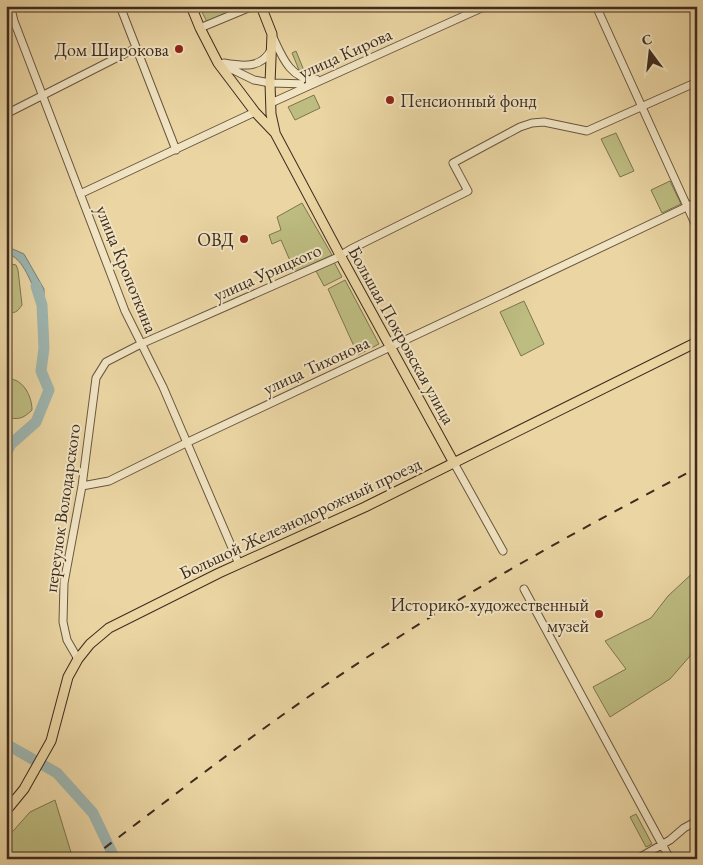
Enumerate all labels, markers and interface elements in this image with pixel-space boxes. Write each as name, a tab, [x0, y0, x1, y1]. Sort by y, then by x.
street label: улица Кирова	[295, 22, 396, 84]
north arrow	[626, 28, 676, 78]
text: С	[640, 29, 654, 49]
place label: Дом Широкова	[54, 38, 170, 61]
marker: Дом Широкова	[173, 43, 185, 55]
place label: Пенсионный фонд	[400, 89, 537, 112]
marker: Пенсионный фонд	[384, 94, 396, 106]
street label: улица Кропоткина	[91, 202, 163, 337]
place label: ОВД	[197, 228, 234, 251]
marker: ОВД	[238, 233, 250, 245]
street label: улица Урицкого	[209, 238, 325, 306]
street label: Большая Покровская улица	[343, 242, 461, 429]
street label: улица Тихонова	[259, 330, 374, 400]
street label: переулок Володарского	[39, 422, 85, 594]
street label: Большой Железнодорожный проезд	[176, 452, 424, 584]
place label: Историко-художественный музей	[390, 593, 589, 637]
marker: Историко-художественный музей	[593, 608, 605, 620]

